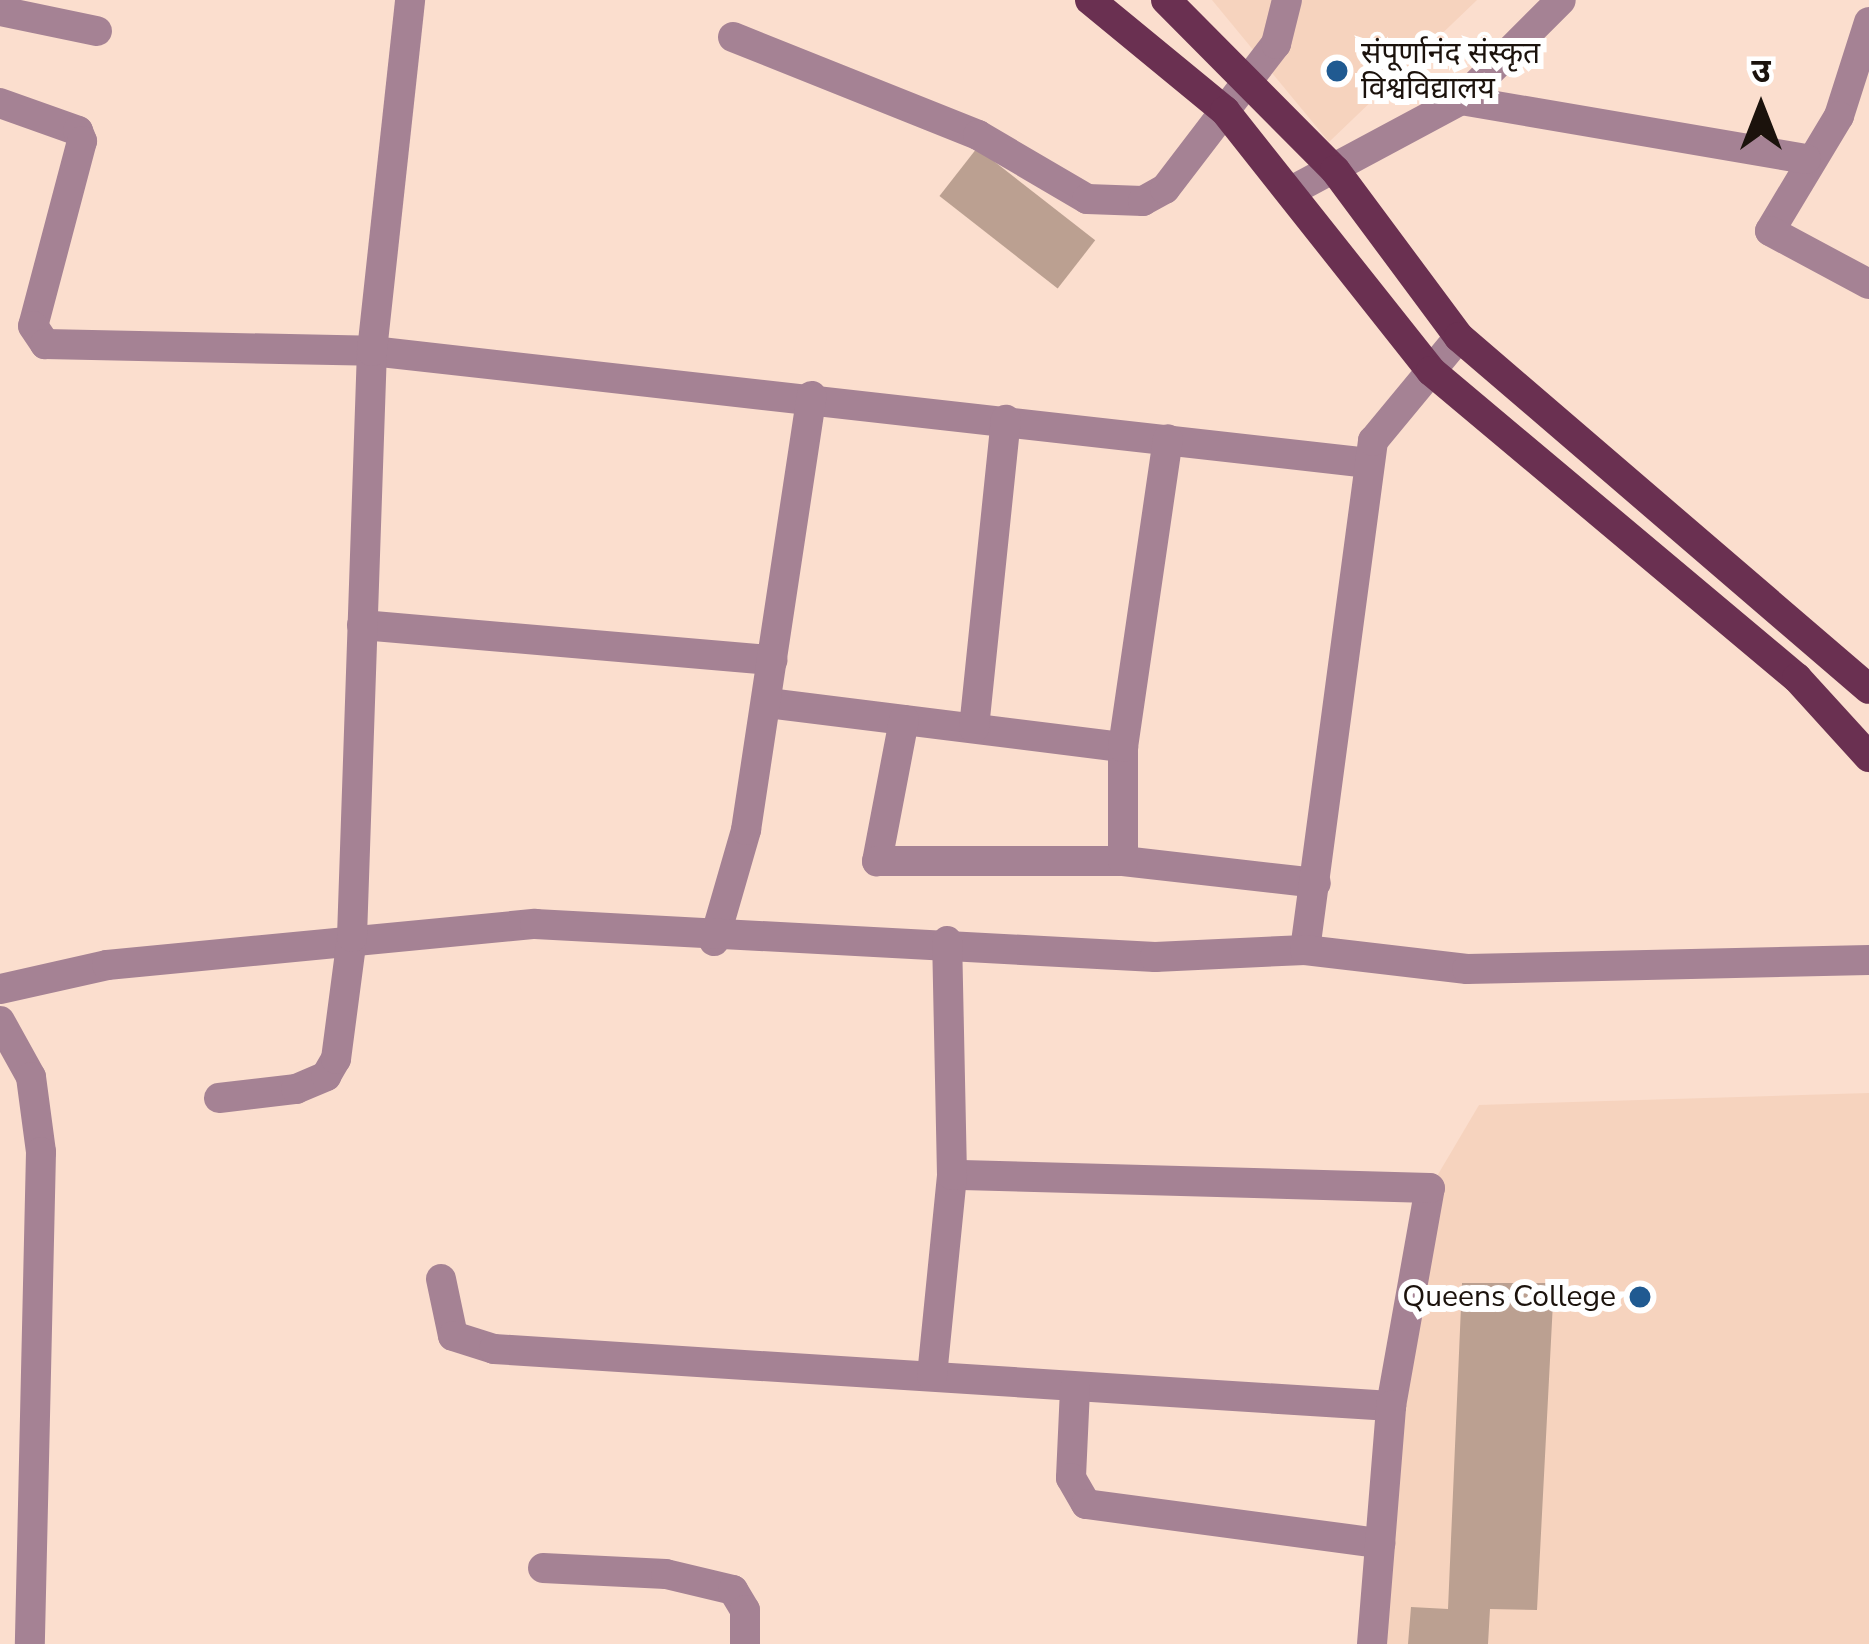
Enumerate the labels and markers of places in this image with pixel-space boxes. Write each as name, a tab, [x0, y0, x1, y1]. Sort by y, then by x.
place label: संपूर्णानंद संस्कृत विश्वविद्यालय	[1361, 36, 1540, 106]
marker: संपूर्णानंद संस्कृत विश्वविद्यालय	[1324, 58, 1350, 84]
place label: Queens College	[1402, 1279, 1616, 1315]
marker: Queens College	[1627, 1284, 1653, 1310]

